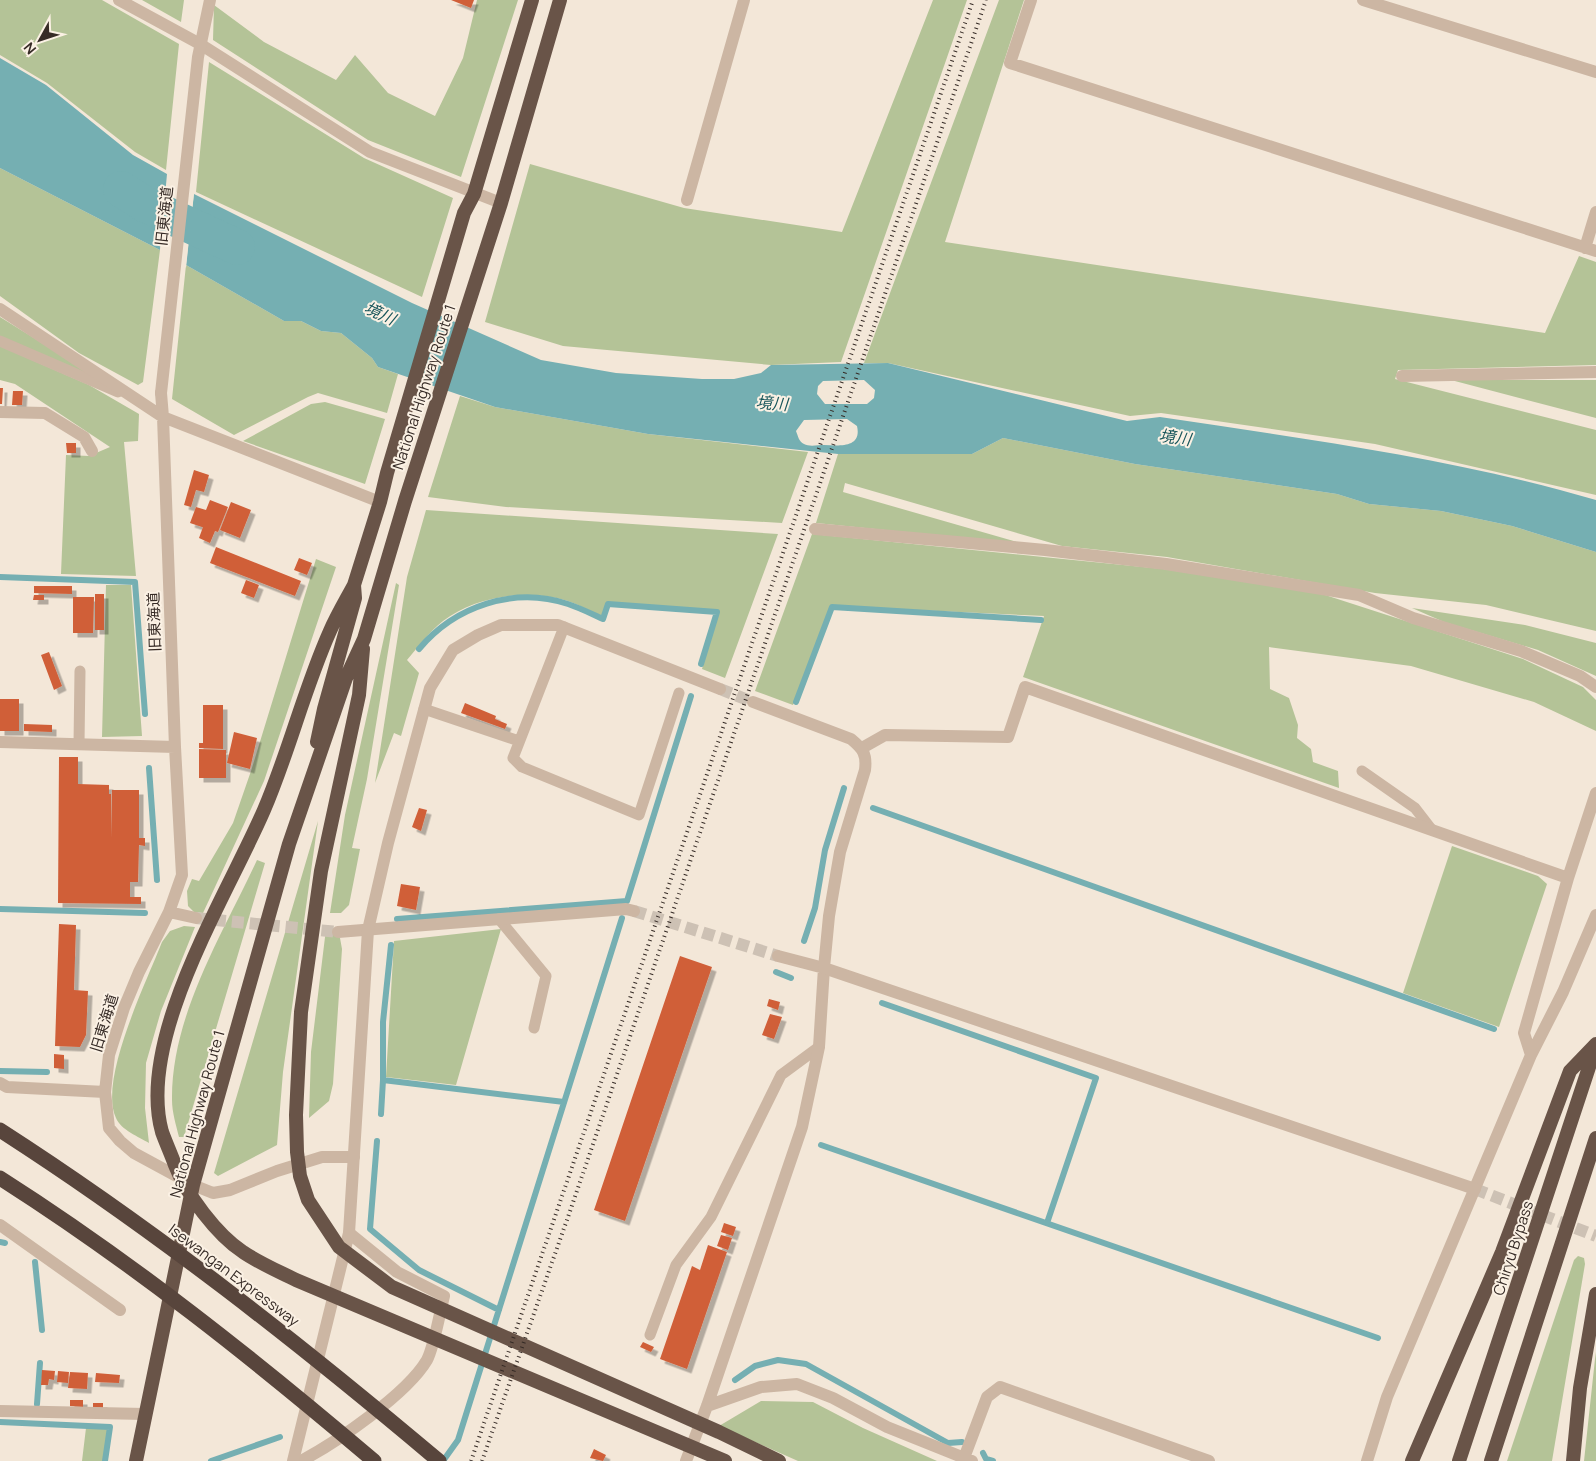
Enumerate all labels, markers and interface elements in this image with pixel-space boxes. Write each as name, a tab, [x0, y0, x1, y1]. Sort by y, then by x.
north arrow	[15, 15, 65, 65]
text: N	[19, 39, 40, 59]
street label: 旧東海道	[150, 185, 178, 247]
water label: 境川	[361, 296, 401, 331]
street label: National Highway Route 1	[387, 302, 461, 472]
water label: 境川	[755, 391, 791, 415]
water label: 境川	[1158, 424, 1194, 450]
street label: 旧東海道	[142, 592, 166, 652]
street label: 旧東海道	[85, 991, 123, 1055]
street label: National Highway Route 1	[165, 1028, 229, 1200]
street label: Chiryu Bypass	[1488, 1198, 1538, 1298]
street label: Isewangan Expressway	[164, 1219, 304, 1331]

